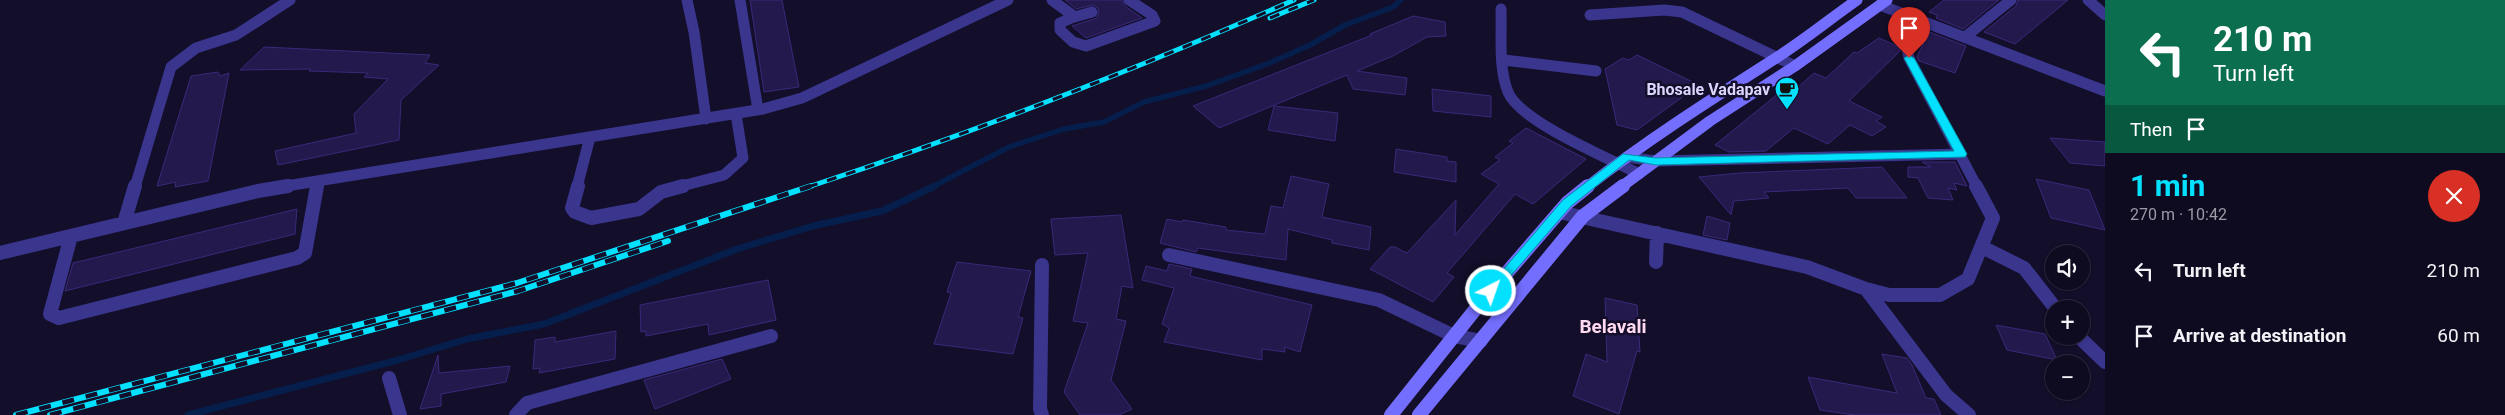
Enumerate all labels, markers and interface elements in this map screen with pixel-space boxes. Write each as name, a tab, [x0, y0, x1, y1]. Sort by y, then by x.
pin	[1888, 7, 1930, 58]
icon: arrive	[1895, 14, 1923, 42]
text: 210 m	[2213, 19, 2312, 60]
icon: left	[2130, 20, 2195, 85]
text: Turn left	[2213, 61, 2294, 86]
cafe icon: Bhosale Vadapav	[1774, 76, 1800, 110]
place label: Bhosale Vadapav	[1646, 80, 1770, 99]
icon: arrive	[2182, 115, 2210, 143]
text: Then	[2130, 118, 2172, 141]
text: 1 min	[2130, 168, 2205, 203]
button: close	[2428, 170, 2480, 222]
text: 270 m · 10:42	[2130, 205, 2227, 224]
map controls	[2045, 245, 2090, 400]
button: sound	[2045, 245, 2090, 290]
icon: left	[2130, 257, 2158, 285]
text: Turn left	[2173, 259, 2246, 282]
text: 210 m	[2427, 259, 2480, 282]
position arrow	[1464, 264, 1516, 316]
button: +	[2045, 300, 2090, 345]
district label: Belavali	[1579, 315, 1647, 338]
icon: arrive	[2130, 322, 2158, 350]
text: Arrive at destination	[2173, 324, 2346, 347]
text: 60 m	[2437, 324, 2480, 347]
button: −	[2045, 355, 2090, 400]

